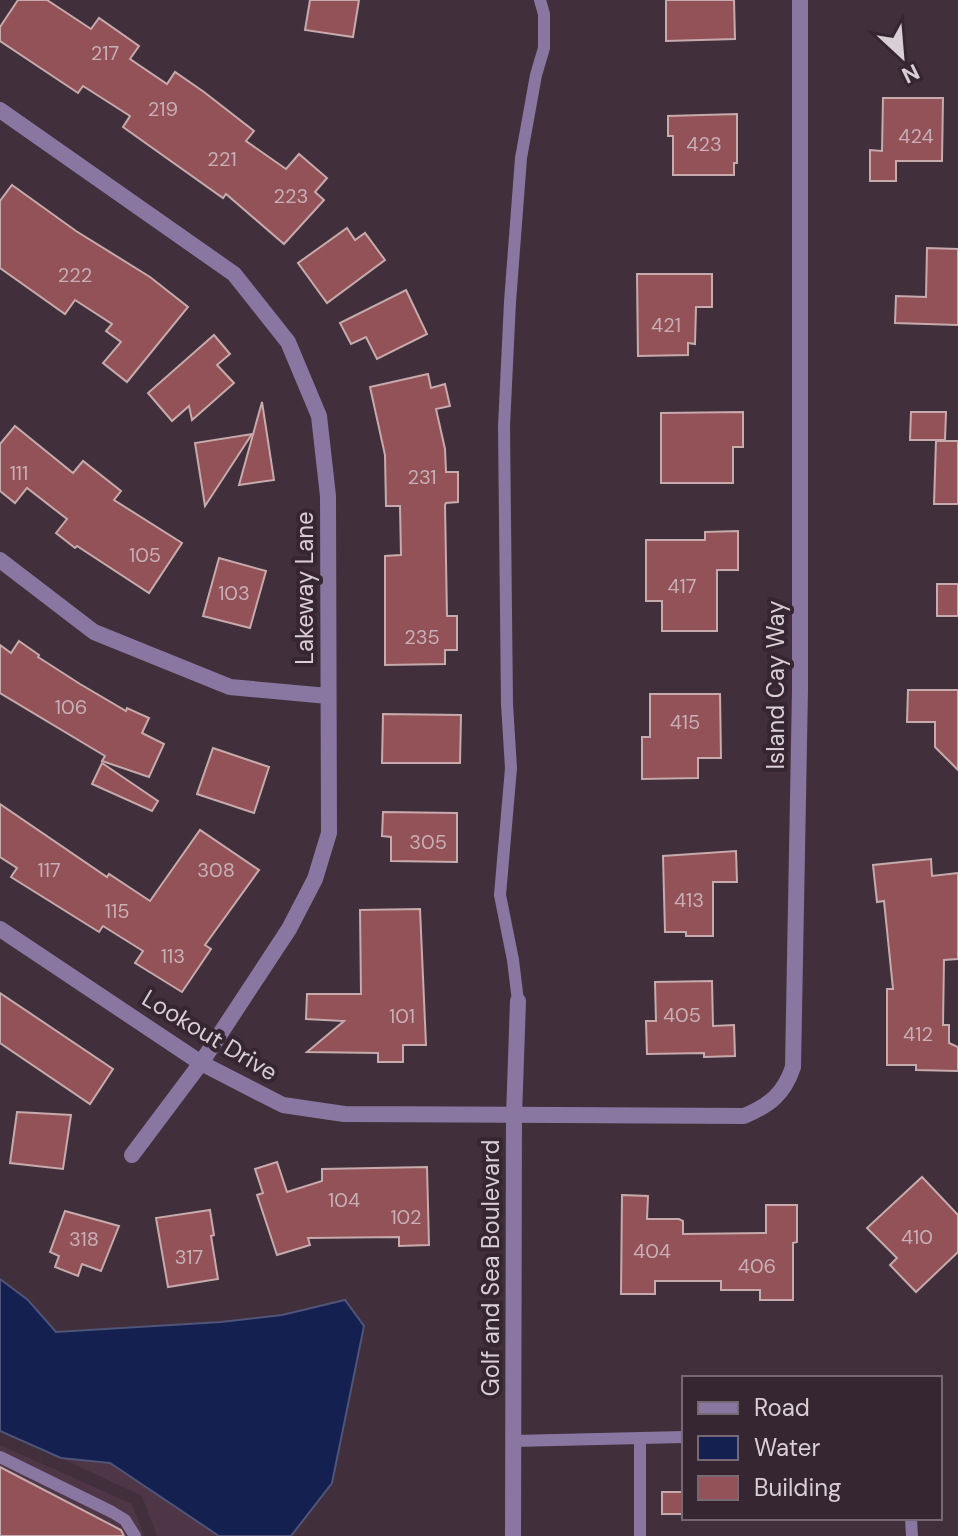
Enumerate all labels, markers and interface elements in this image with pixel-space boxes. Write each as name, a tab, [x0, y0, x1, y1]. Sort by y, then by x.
north arrow	[862, 16, 942, 96]
house number: 217	[91, 40, 119, 66]
text: N	[897, 57, 924, 90]
house number: 219	[148, 96, 178, 122]
house number: 424	[898, 123, 934, 149]
house number: 423	[686, 131, 722, 157]
house number: 221	[207, 146, 237, 172]
house number: 223	[274, 183, 308, 209]
house number: 222	[58, 262, 92, 288]
house number: 421	[651, 312, 681, 338]
house number: 111	[10, 460, 28, 486]
house number: 231	[407, 464, 437, 490]
street label: Lakeway Lane	[289, 511, 320, 665]
house number: 105	[129, 542, 161, 568]
house number: 417	[667, 573, 697, 599]
house number: 103	[218, 580, 250, 606]
street label: Island Cay Way	[760, 600, 791, 770]
house number: 235	[404, 624, 440, 650]
house number: 106	[55, 694, 87, 720]
house number: 415	[670, 709, 700, 735]
house number: 305	[409, 829, 447, 855]
house number: 117	[37, 857, 61, 883]
house number: 308	[197, 857, 235, 883]
house number: 413	[674, 887, 704, 913]
house number: 115	[105, 898, 129, 924]
house number: 113	[161, 943, 185, 969]
street label: Lookout Drive	[137, 982, 283, 1088]
house number: 405	[663, 1002, 701, 1028]
house number: 101	[389, 1003, 415, 1029]
house number: 412	[903, 1021, 933, 1047]
street label: Golf and Sea Boulevard	[475, 1139, 506, 1397]
house number: 104	[328, 1187, 360, 1213]
house number: 102	[390, 1204, 422, 1230]
house number: 410	[901, 1224, 933, 1250]
house number: 318	[69, 1226, 99, 1252]
house number: 404	[633, 1238, 671, 1264]
house number: 317	[175, 1244, 203, 1270]
house number: 406	[738, 1253, 776, 1279]
legend	[682, 1376, 942, 1520]
text: Road	[754, 1392, 810, 1423]
text: Water	[754, 1432, 820, 1463]
text: Building	[754, 1472, 841, 1503]

